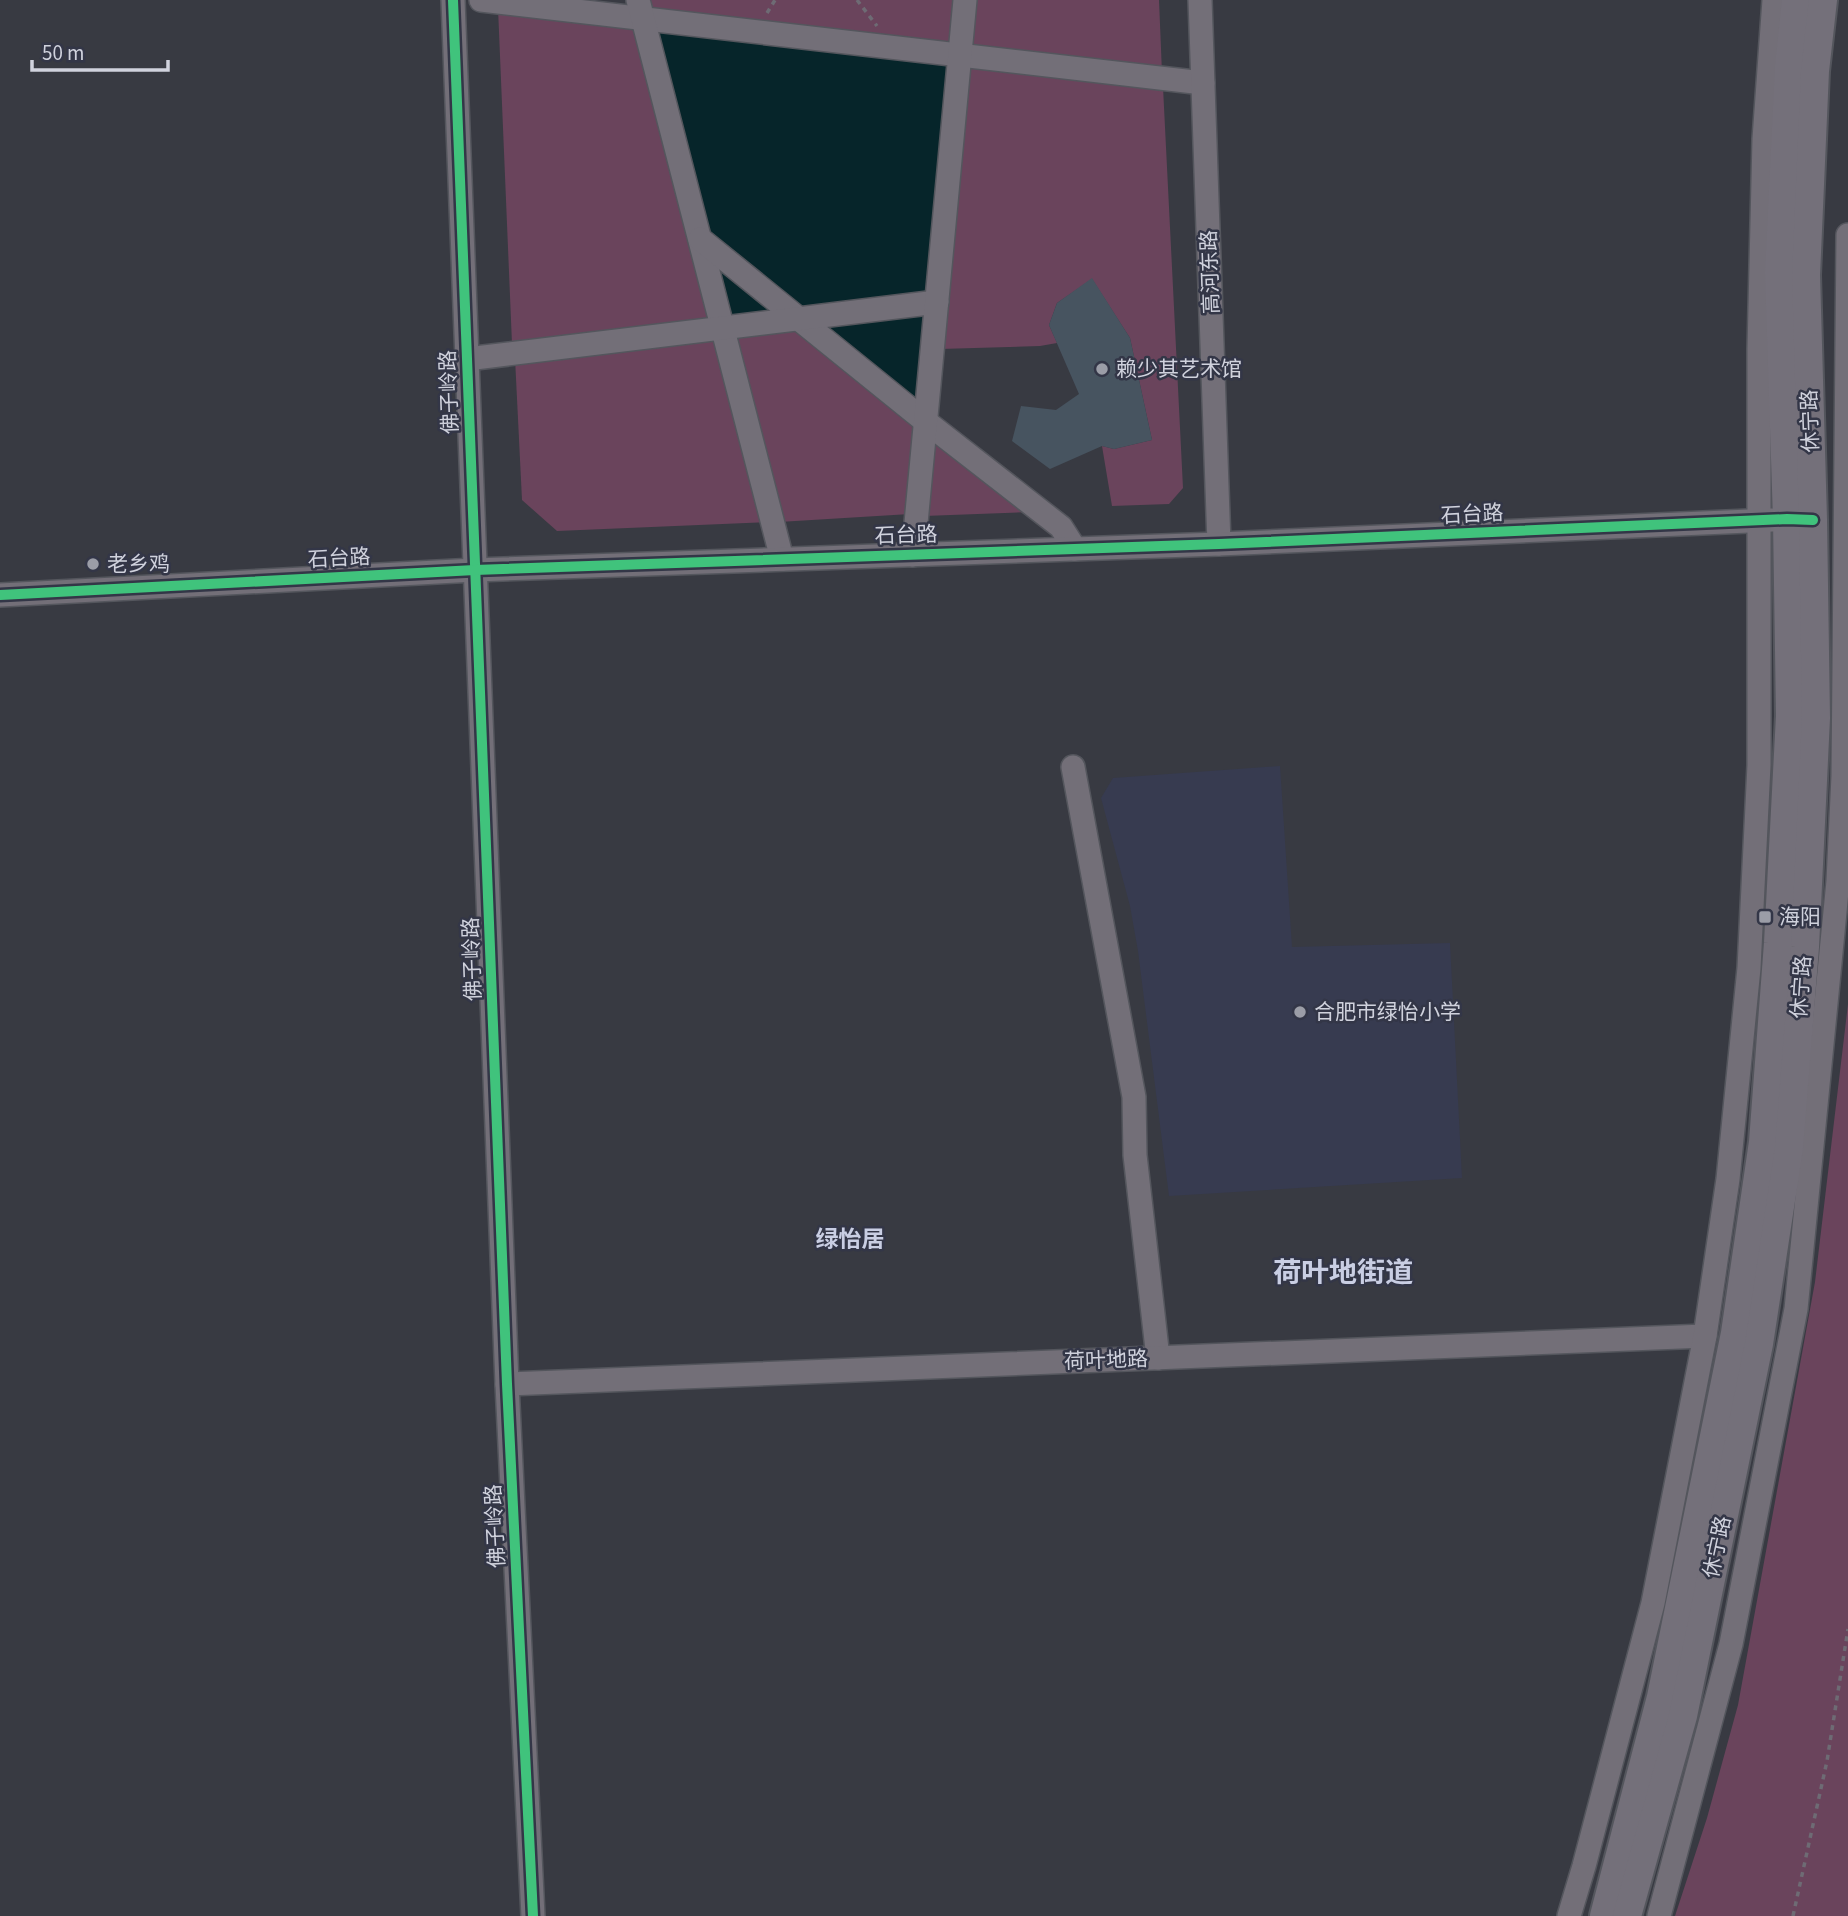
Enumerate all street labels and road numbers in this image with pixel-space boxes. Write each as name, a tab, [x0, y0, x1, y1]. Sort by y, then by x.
street label: 高河东路	[1194, 230, 1226, 314]
street label: 佛子岭路	[433, 350, 465, 434]
street label: 休宁路	[1794, 389, 1826, 453]
street label: 石台路	[1440, 497, 1504, 531]
street label: 石台路	[874, 519, 938, 551]
street label: 石台路	[307, 541, 371, 575]
street label: 佛子岭路	[456, 917, 488, 1001]
street label: 休宁路	[1784, 955, 1818, 1019]
street label: 荷叶地路	[1064, 1344, 1148, 1376]
street label: 佛子岭路	[478, 1483, 512, 1569]
street label: 休宁路	[1696, 1513, 1738, 1581]

